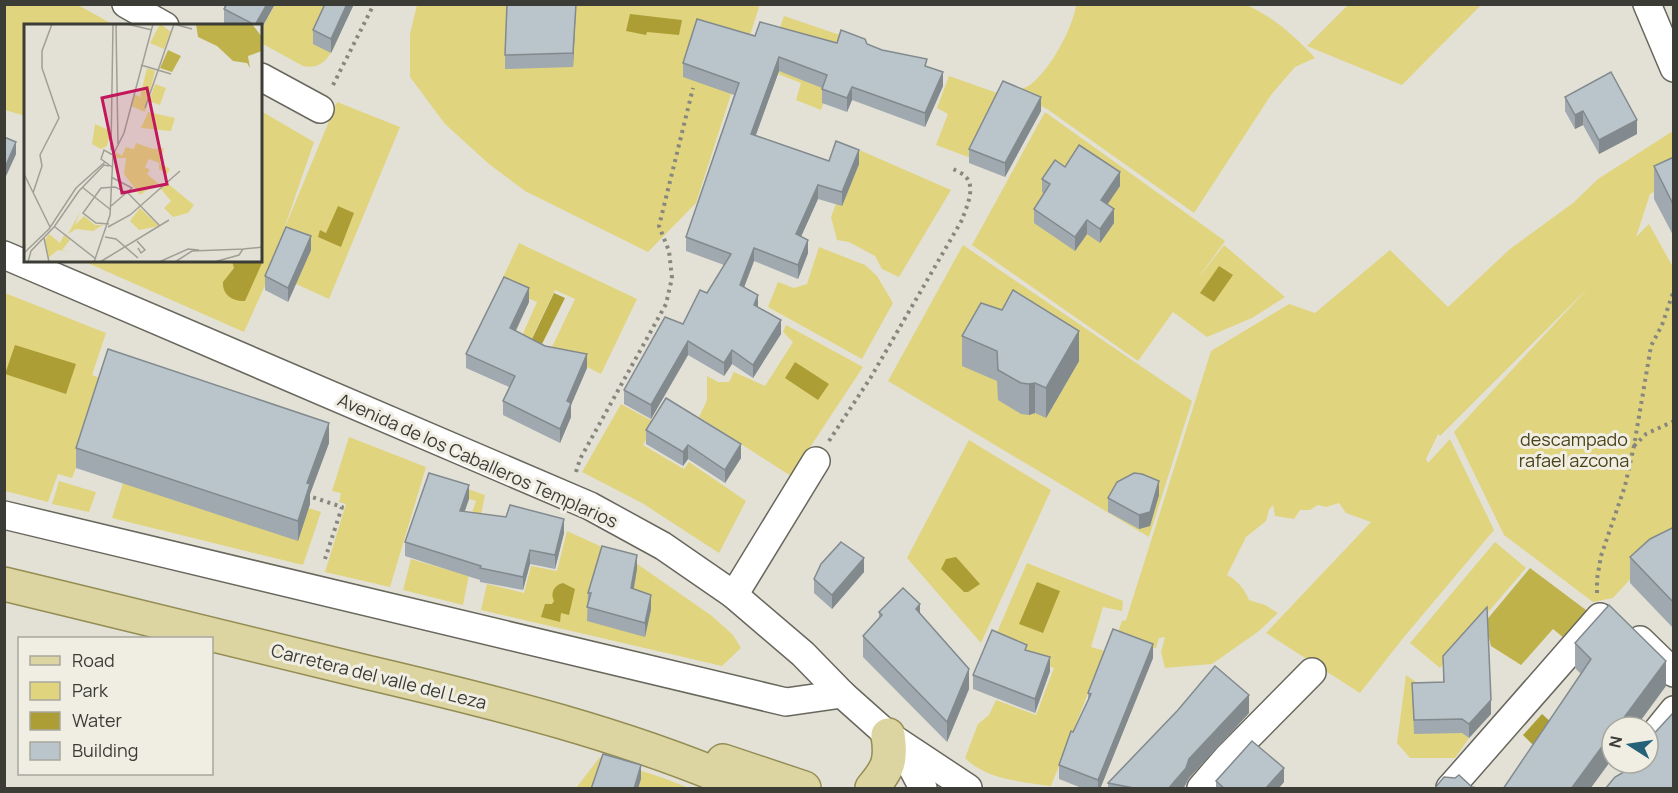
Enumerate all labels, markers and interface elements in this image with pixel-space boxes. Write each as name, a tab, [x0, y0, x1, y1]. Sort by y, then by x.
inset map	[24, 24, 262, 262]
street label: Avenida de los Caballeros Templarios	[334, 387, 622, 533]
park label: descampado rafael azcona	[1519, 427, 1629, 472]
legend	[18, 637, 213, 775]
street label: Carretera del valle del Leza	[269, 638, 489, 714]
text: Road	[72, 648, 115, 672]
text: Park	[72, 678, 109, 702]
text: Water	[72, 708, 122, 732]
north arrow	[1600, 715, 1660, 775]
text: N	[1603, 734, 1627, 750]
text: Building	[72, 738, 138, 762]

